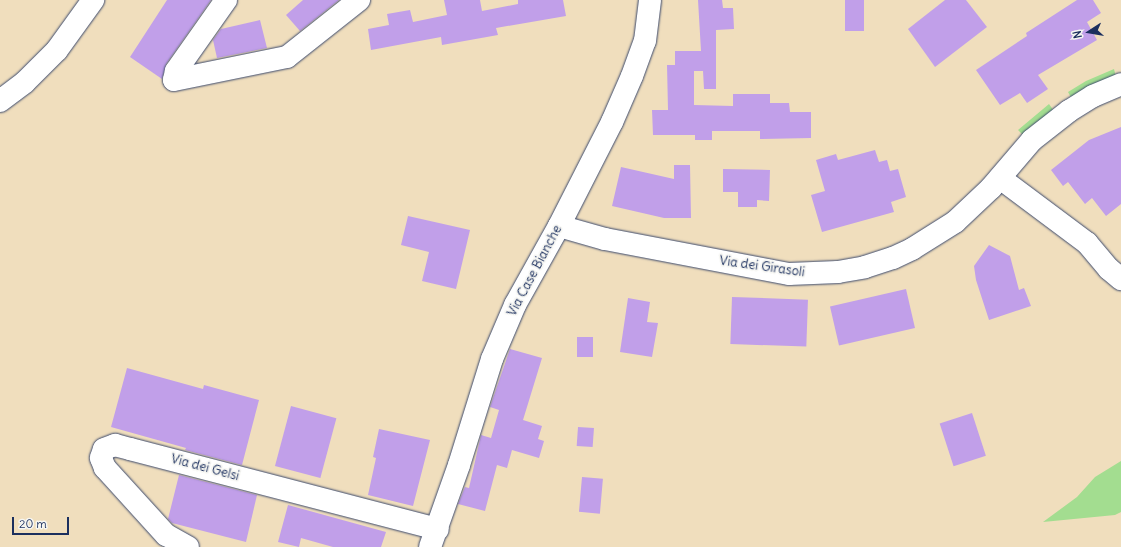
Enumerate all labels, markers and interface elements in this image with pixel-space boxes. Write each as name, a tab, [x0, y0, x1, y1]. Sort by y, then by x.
north arrow	[1069, 12, 1109, 52]
text: N	[1070, 29, 1085, 40]
street label: Via Case Bianche	[504, 223, 566, 319]
street label: Via dei Girasoli	[718, 253, 806, 281]
street label: Via dei Gelsi	[169, 451, 241, 485]
scale bar	[14, 509, 71, 535]
text: 20 m	[19, 516, 47, 531]

